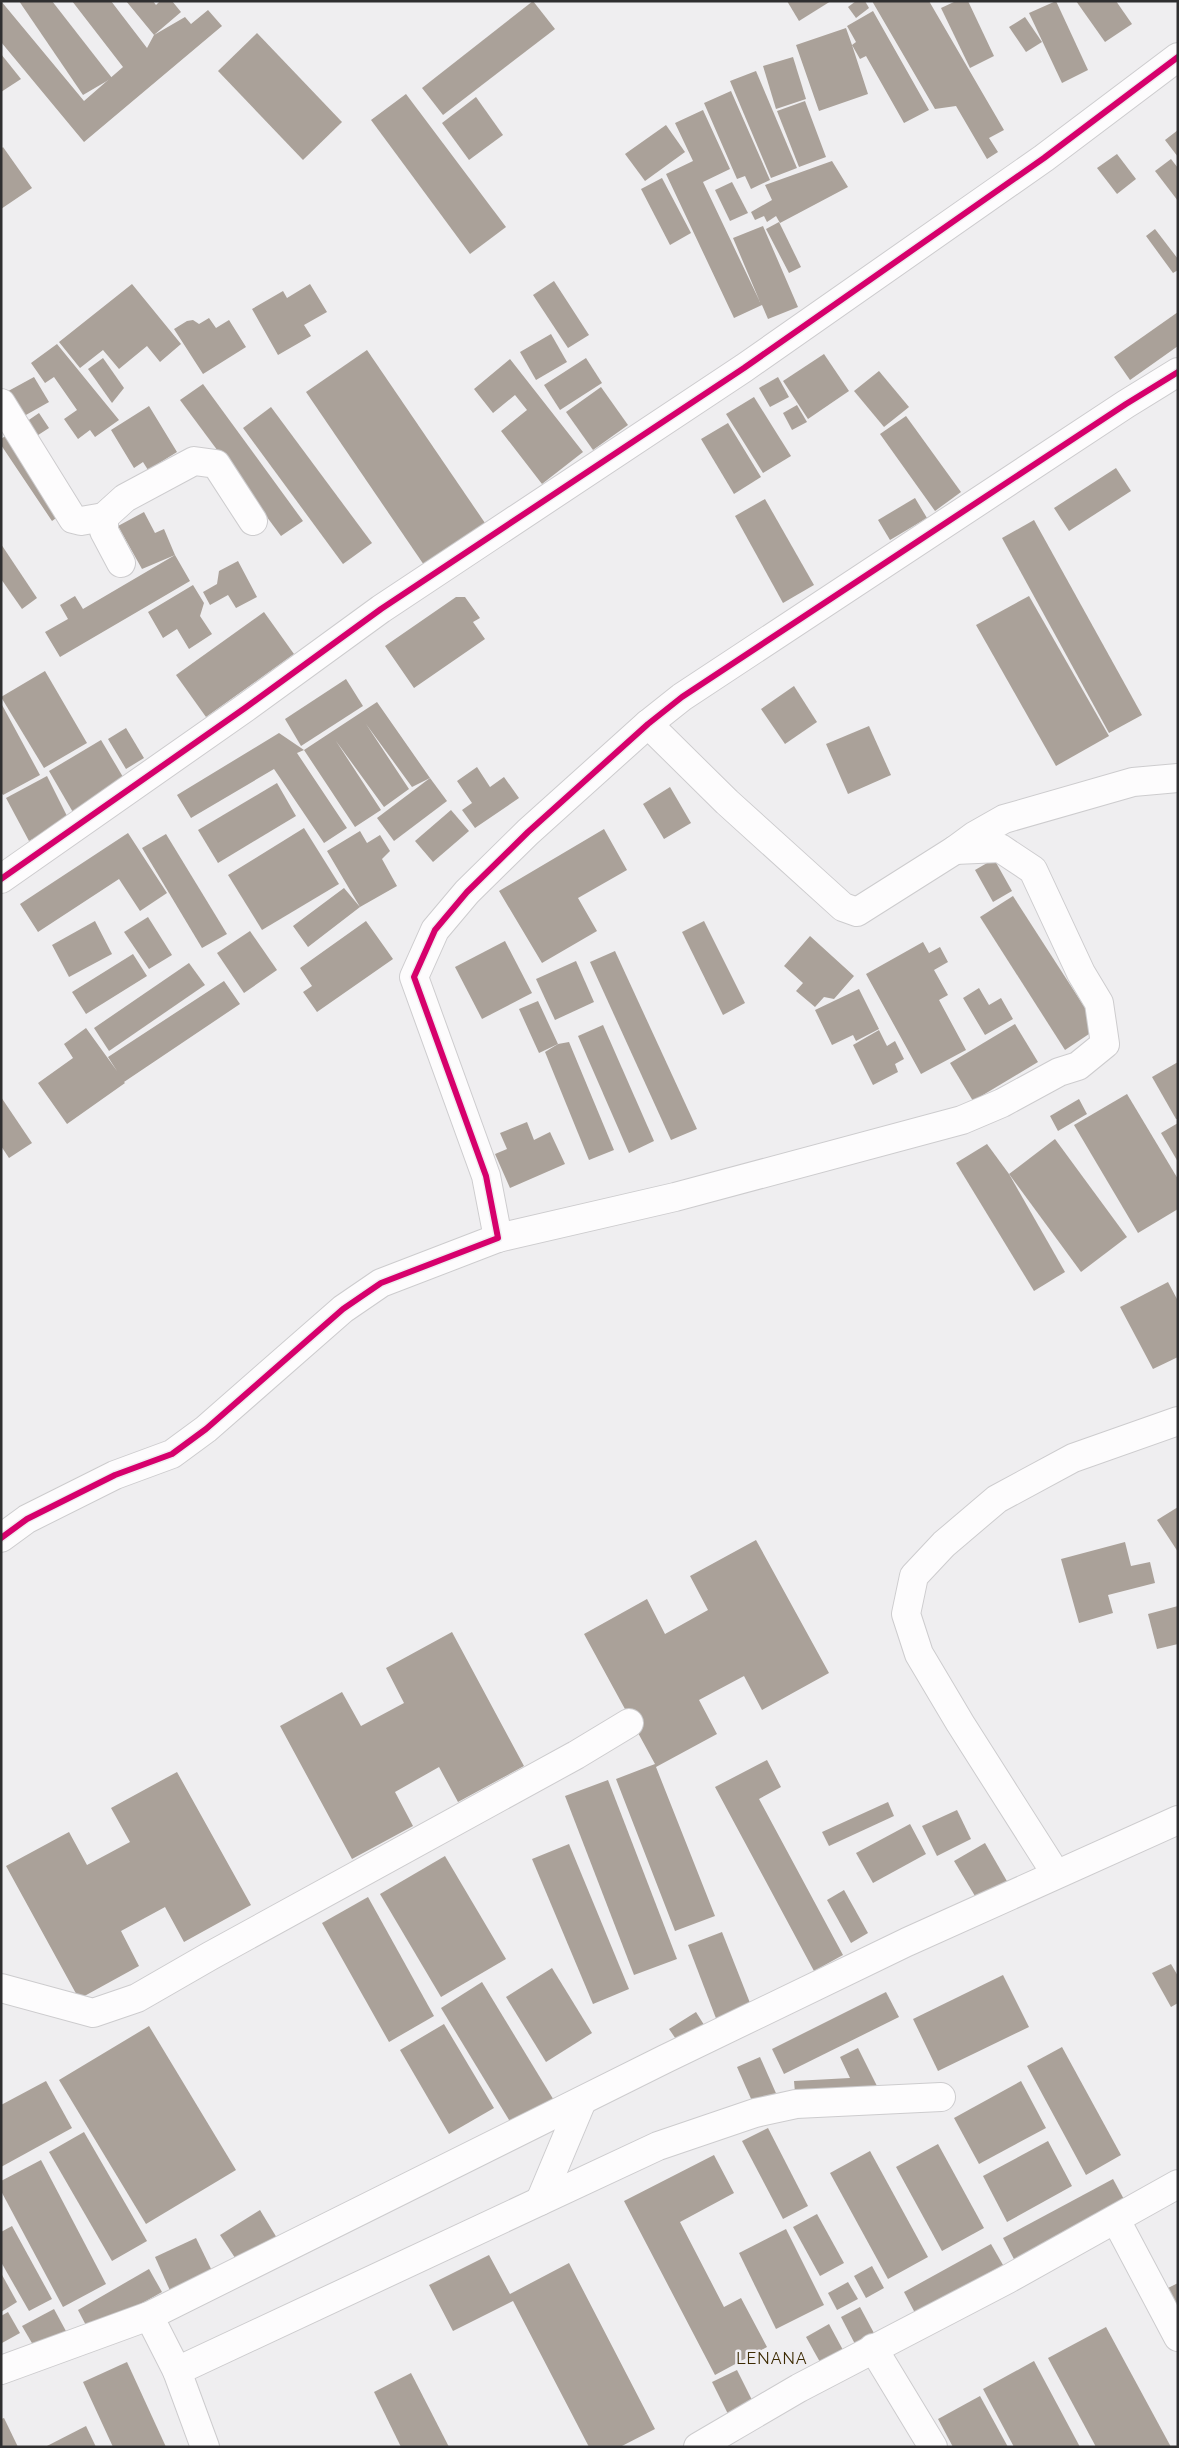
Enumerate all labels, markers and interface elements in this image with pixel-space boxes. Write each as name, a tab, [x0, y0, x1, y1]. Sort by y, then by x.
district label: LENANA	[736, 2349, 808, 2368]

